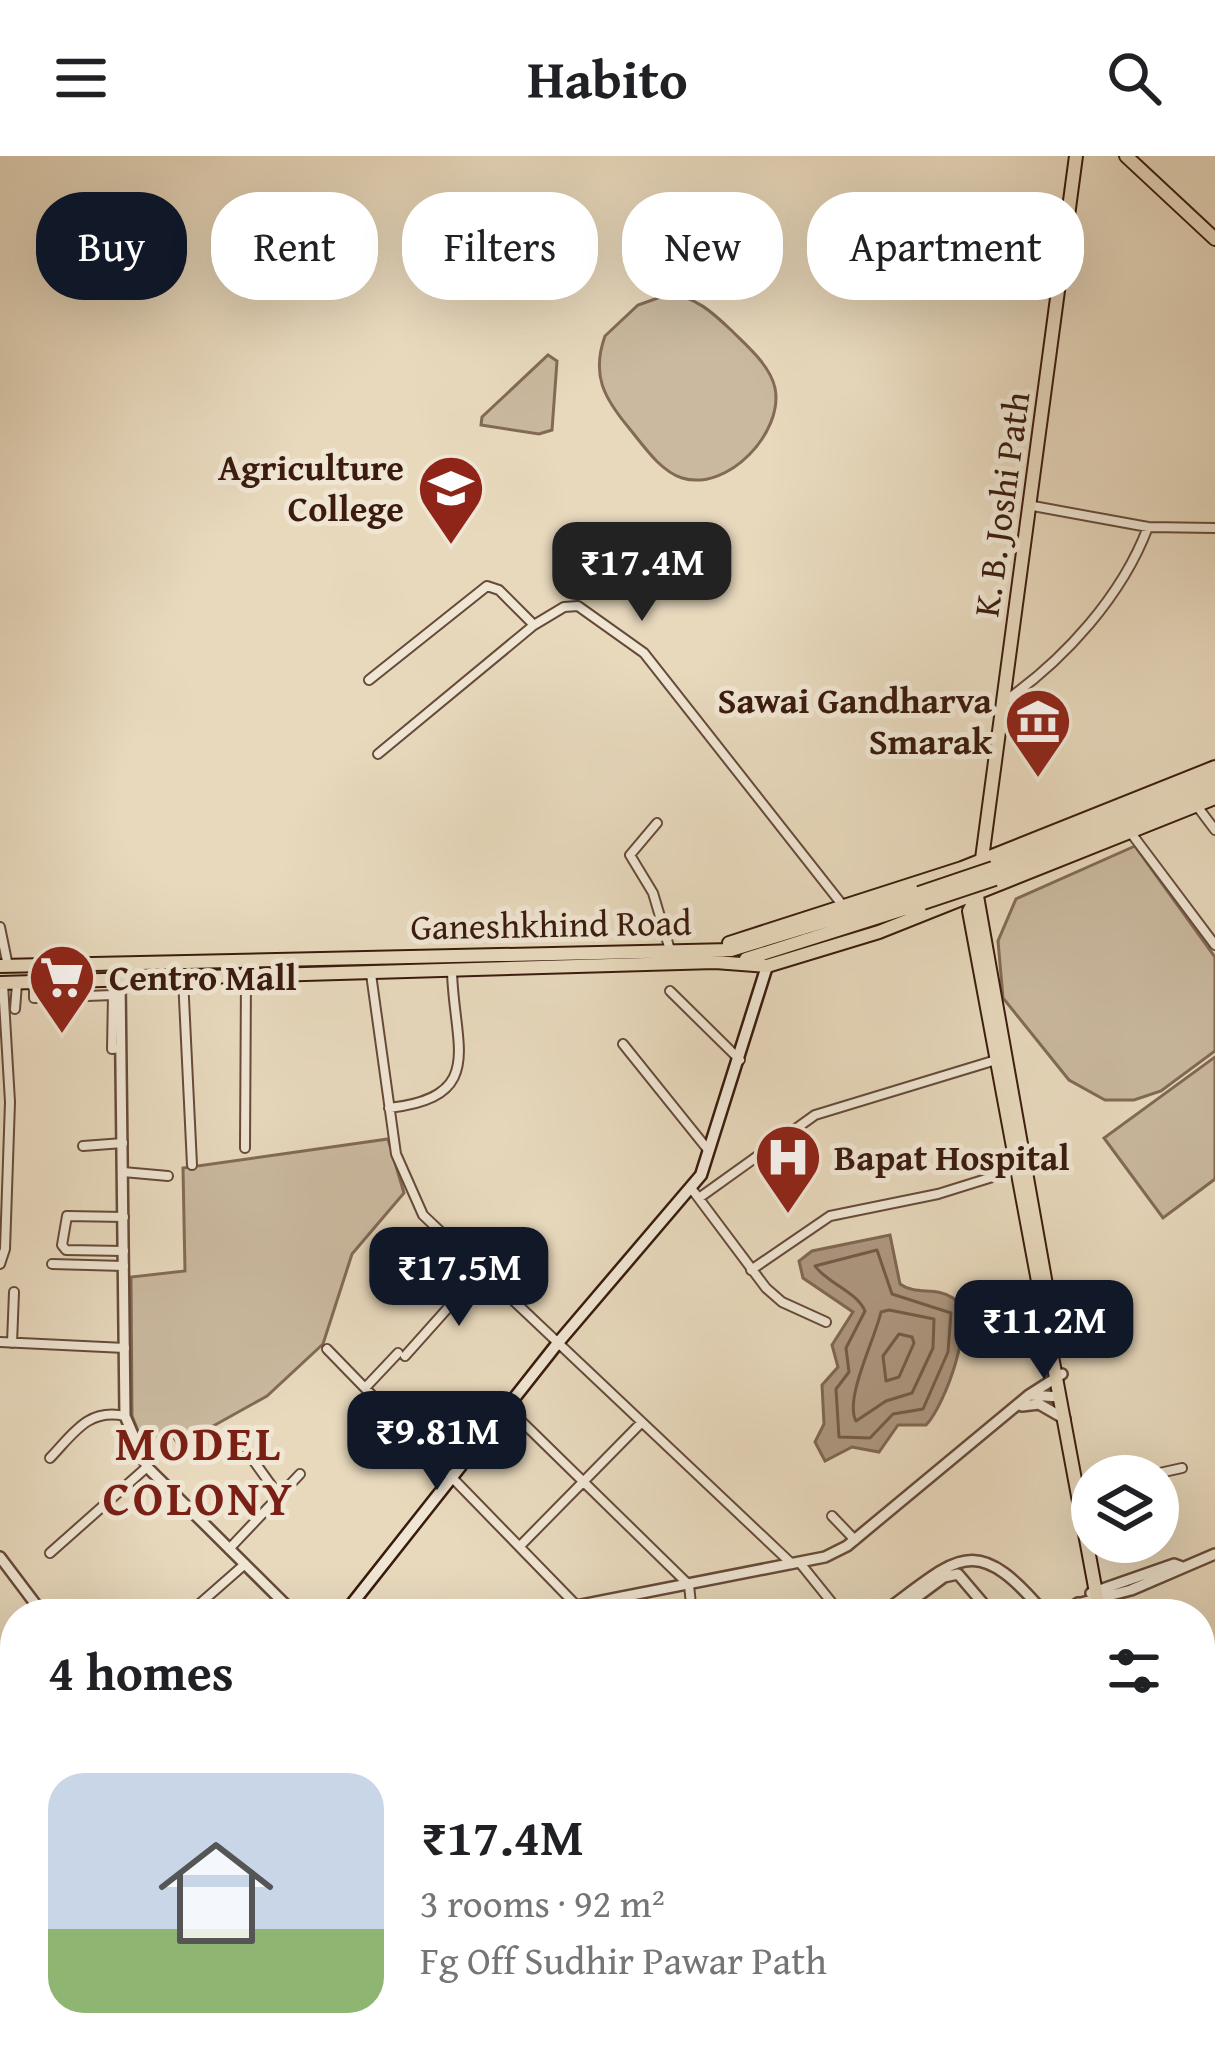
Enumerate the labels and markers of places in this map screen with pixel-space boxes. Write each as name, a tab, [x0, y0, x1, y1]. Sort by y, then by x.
place label: Agriculture College	[218, 440, 404, 534]
school or university icon: Agriculture College	[416, 453, 486, 547]
pin: ₹17.4M	[544, 522, 740, 624]
place label: Sawai Gandharva Smarak	[718, 673, 993, 767]
museum icon: Sawai Gandharva Smarak	[1003, 686, 1073, 780]
supermarket icon: Centro Mall	[27, 942, 97, 1036]
place label: Centro Mall	[109, 950, 297, 1003]
hospital icon: Bapat Hospital	[753, 1122, 823, 1216]
place label: Bapat Hospital	[834, 1130, 1070, 1183]
pin: ₹17.5M	[361, 1227, 557, 1329]
pin: ₹11.2M	[946, 1280, 1142, 1382]
pin: ₹9.81M	[339, 1391, 535, 1493]

